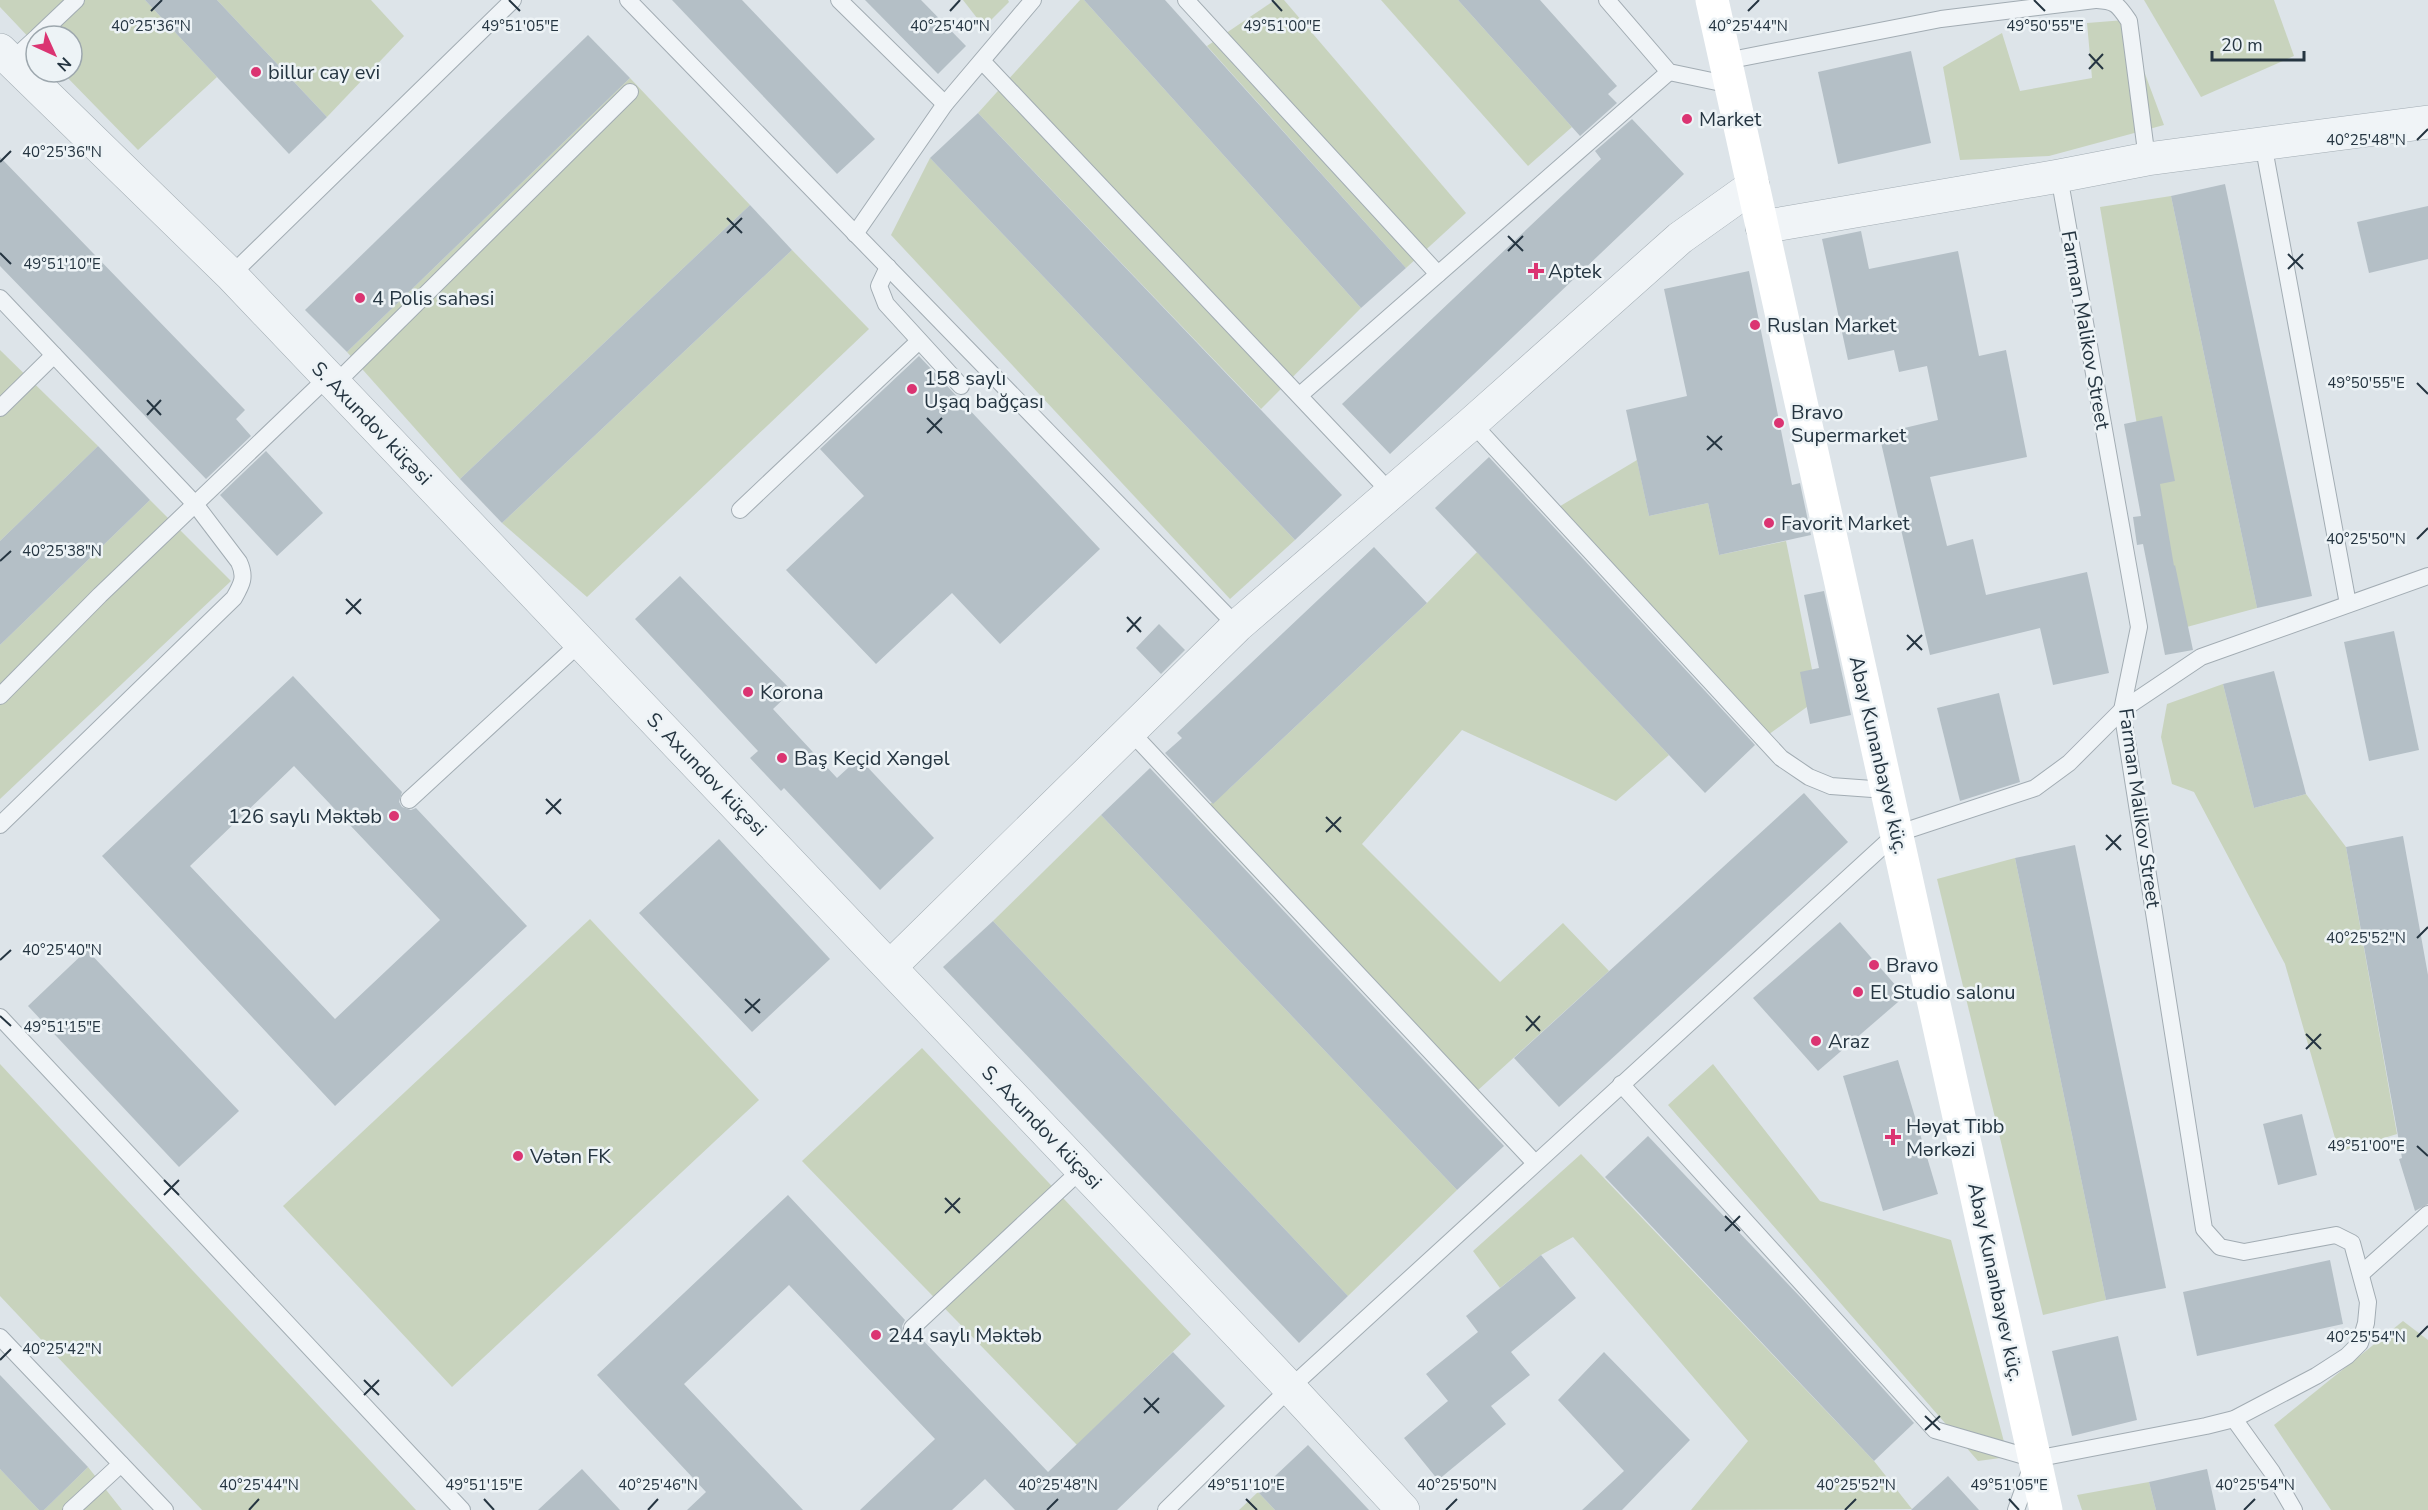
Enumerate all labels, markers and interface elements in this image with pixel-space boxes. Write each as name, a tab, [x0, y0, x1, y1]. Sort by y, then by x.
text: 40°25'36"N	[111, 16, 191, 36]
text: 49°51'05"E	[481, 16, 559, 36]
text: 40°25'40"N	[910, 16, 990, 36]
text: 49°51'00"E	[1243, 16, 1321, 36]
text: 40°25'44"N	[1708, 16, 1788, 36]
text: 49°50'55"E	[2006, 16, 2084, 36]
north arrow	[24, 24, 84, 84]
scale bar	[2212, 24, 2304, 62]
text: 20 m	[2221, 33, 2263, 57]
text: N	[52, 52, 76, 76]
place label: billur cay evi	[268, 59, 380, 86]
marker: billur cay evi	[249, 65, 263, 79]
place label: Market	[1699, 106, 1762, 133]
marker: Market	[1680, 112, 1694, 126]
text: 40°25'48"N	[2326, 130, 2406, 150]
text: 40°25'36"N	[22, 142, 102, 162]
street label: Farman Malikov Street	[2055, 229, 2116, 433]
text: 49°51'10"E	[23, 254, 101, 274]
place label: Aptek	[1548, 258, 1603, 285]
marker: Aptek	[1529, 264, 1543, 278]
place label: 4 Polis sahəsi	[372, 285, 494, 312]
marker: 4 Polis sahəsi	[353, 291, 367, 305]
place label: Ruslan Market	[1767, 312, 1897, 339]
marker: Ruslan Market	[1748, 318, 1762, 332]
street label: S. Axundov küçəsi	[306, 356, 438, 491]
place label: 158 saylı Uşaq bağçası	[924, 365, 1044, 415]
text: 49°50'55"E	[2327, 373, 2405, 393]
marker: 158 saylı Uşaq bağçası	[905, 382, 919, 396]
place label: Bravo Supermarket	[1791, 399, 1907, 449]
marker: Bravo Supermarket	[1772, 416, 1786, 430]
place label: Favorit Market	[1781, 510, 1911, 537]
marker: Favorit Market	[1762, 516, 1776, 530]
text: 40°25'50"N	[2326, 529, 2406, 549]
text: 40°25'38"N	[22, 541, 102, 561]
street label: Abay Kunanbayev küç.	[1843, 653, 1914, 857]
place label: Korona	[760, 679, 824, 706]
marker: Korona	[741, 685, 755, 699]
street label: Farman Malikov Street	[2112, 706, 2167, 911]
street label: S. Axundov küçəsi	[641, 707, 773, 842]
place label: Baş Keçid Xəngəl	[794, 745, 950, 772]
marker: Baş Keçid Xəngəl	[775, 751, 789, 765]
place label: 126 saylı Məktəb	[228, 803, 382, 830]
marker: 126 saylı Məktəb	[387, 809, 401, 823]
text: 40°25'52"N	[2326, 928, 2406, 948]
text: 40°25'40"N	[22, 940, 102, 960]
place label: Bravo	[1886, 952, 1938, 979]
marker: Bravo	[1867, 958, 1881, 972]
place label: El Studio salonu	[1870, 979, 2016, 1006]
marker: El Studio salonu	[1851, 985, 1865, 999]
text: 49°51'15"E	[23, 1017, 101, 1037]
place label: Araz	[1828, 1028, 1870, 1055]
marker: Araz	[1809, 1034, 1823, 1048]
street label: S. Axundov küçəsi	[976, 1060, 1108, 1195]
place label: Həyat Tibb Mərkəzi	[1906, 1113, 2005, 1163]
marker: Həyat Tibb Mərkəzi	[1884, 1128, 1902, 1146]
text: 49°51'00"E	[2327, 1136, 2405, 1156]
place label: Vətən FK	[529, 1143, 611, 1170]
marker: Vətən FK	[511, 1149, 525, 1163]
street label: Abay Kunanbayev küç.	[1961, 1180, 2030, 1384]
place label: 244 saylı Məktəb	[888, 1322, 1042, 1349]
text: 40°25'54"N	[2326, 1327, 2406, 1347]
marker: 244 saylı Məktəb	[869, 1328, 883, 1342]
text: 40°25'42"N	[22, 1339, 102, 1359]
text: 40°25'44"N	[219, 1475, 299, 1495]
text: 49°51'15"E	[445, 1475, 523, 1495]
text: 40°25'46"N	[618, 1475, 698, 1495]
text: 40°25'48"N	[1018, 1475, 1098, 1495]
text: 49°51'10"E	[1207, 1475, 1285, 1495]
text: 40°25'50"N	[1417, 1475, 1497, 1495]
text: 40°25'52"N	[1816, 1475, 1896, 1495]
text: 49°51'05"E	[1970, 1475, 2048, 1495]
text: 40°25'54"N	[2215, 1475, 2295, 1495]

